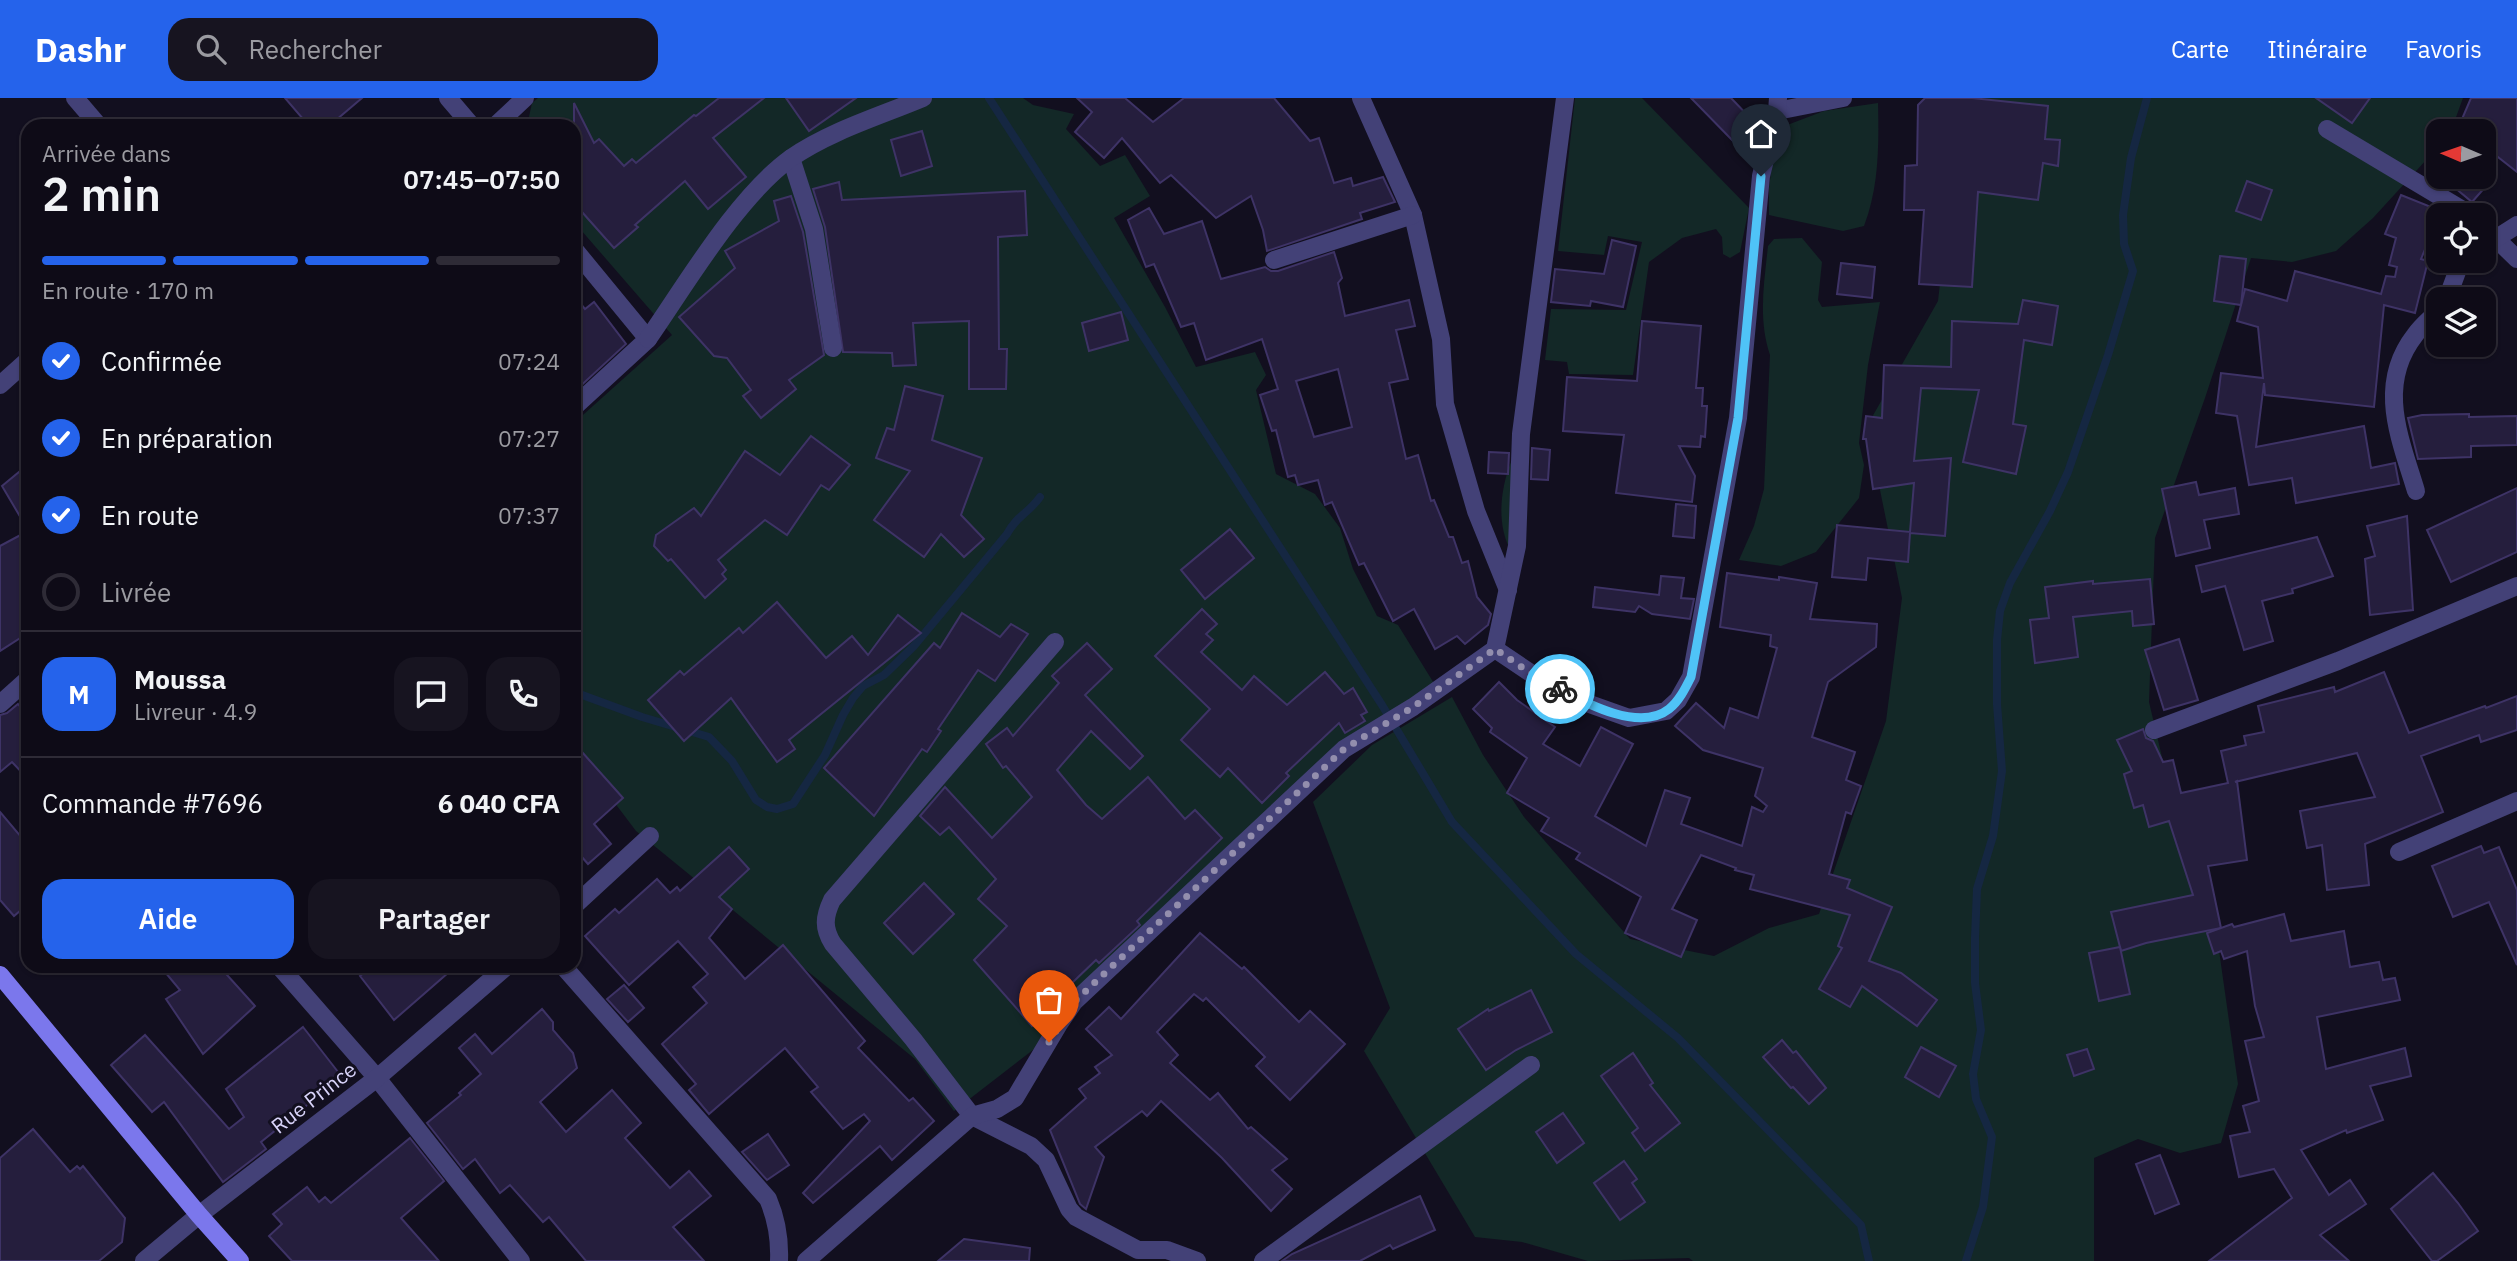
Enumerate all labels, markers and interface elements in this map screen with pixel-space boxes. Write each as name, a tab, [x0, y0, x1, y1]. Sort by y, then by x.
search box	[168, 18, 658, 81]
text: Dashr	[35, 28, 126, 71]
icon: search	[192, 30, 230, 68]
text: Rechercher	[248, 32, 382, 66]
text: Carte	[2171, 33, 2229, 65]
text: Itinéraire	[2267, 33, 2367, 65]
text: Favoris	[2405, 33, 2482, 65]
pin	[1731, 104, 1791, 176]
icon: home	[1742, 115, 1780, 153]
north arrow	[2426, 119, 2496, 189]
map controls	[2426, 119, 2496, 357]
text: Arrivée dans	[42, 138, 171, 168]
text: 07:45–07:50	[403, 162, 560, 196]
text: 2 min	[42, 164, 161, 224]
button: locate	[2426, 203, 2496, 273]
text: En route · 170 m	[42, 275, 214, 305]
button: layers	[2426, 287, 2496, 357]
icon: check	[42, 342, 80, 380]
text: Confirmée	[101, 344, 222, 378]
text: 07:24	[498, 346, 560, 376]
icon: check	[42, 419, 80, 457]
text: En préparation	[101, 421, 273, 455]
text: 07:27	[498, 423, 560, 453]
icon: check	[42, 496, 80, 534]
text: En route	[101, 498, 199, 532]
text: 07:37	[498, 500, 560, 530]
text: Livrée	[101, 575, 171, 609]
courier	[1525, 654, 1595, 724]
button: chat	[394, 657, 468, 731]
button: phone	[486, 657, 560, 731]
text: Moussa	[134, 662, 226, 696]
icon: bike	[1541, 670, 1579, 708]
text: M	[68, 677, 90, 711]
text: Livreur · 4.9	[134, 696, 257, 726]
text: Commande #7696	[42, 786, 263, 820]
text: 6 040 CFA	[438, 786, 560, 820]
button: Aide	[42, 879, 294, 959]
button: Partager	[308, 879, 560, 959]
pin	[1019, 970, 1079, 1042]
icon: bag	[1030, 981, 1068, 1019]
street label: Rue Prince	[265, 1055, 362, 1139]

